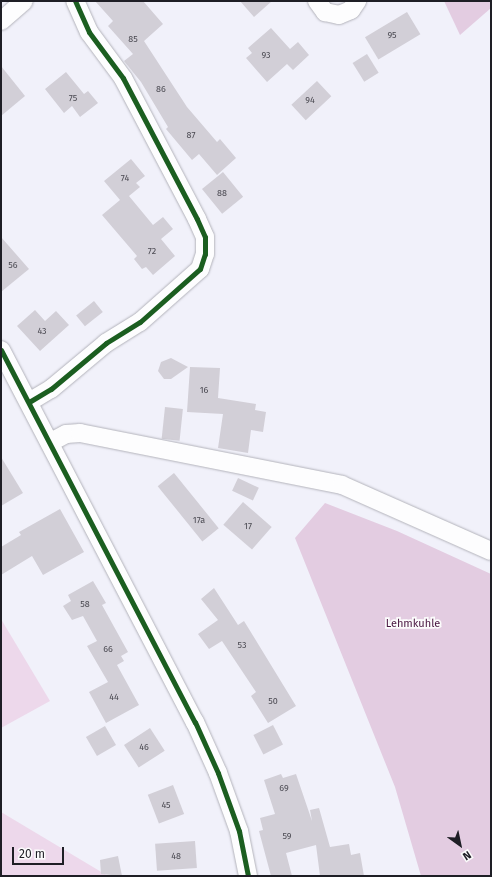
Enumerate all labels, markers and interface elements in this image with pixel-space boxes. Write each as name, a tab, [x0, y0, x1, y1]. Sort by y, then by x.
house number: 95	[387, 30, 397, 40]
house number: 85	[128, 34, 138, 44]
house number: 93	[261, 50, 271, 60]
house number: 86	[156, 84, 166, 94]
house number: 75	[69, 93, 77, 103]
house number: 94	[305, 95, 315, 105]
house number: 87	[187, 130, 195, 140]
house number: 74	[121, 173, 129, 183]
house number: 88	[217, 188, 227, 198]
house number: 72	[148, 246, 156, 256]
house number: 56	[8, 260, 18, 270]
house number: 43	[37, 326, 47, 336]
house number: 16	[200, 385, 208, 395]
house number: 17a	[193, 515, 205, 525]
house number: 17	[244, 521, 252, 531]
house number: 58	[80, 599, 90, 609]
park label: Lehmkuhle	[386, 617, 440, 631]
house number: 53	[238, 640, 246, 650]
house number: 66	[103, 644, 113, 654]
house number: 44	[109, 692, 119, 702]
house number: 50	[268, 696, 278, 706]
house number: 46	[139, 742, 149, 752]
house number: 69	[279, 783, 289, 793]
house number: 45	[161, 800, 171, 810]
north arrow	[440, 825, 480, 865]
house number: 59	[282, 831, 292, 841]
scale bar	[14, 839, 66, 865]
text: 20 m	[19, 847, 45, 861]
text: N	[460, 848, 473, 863]
house number: 48	[171, 851, 181, 861]

